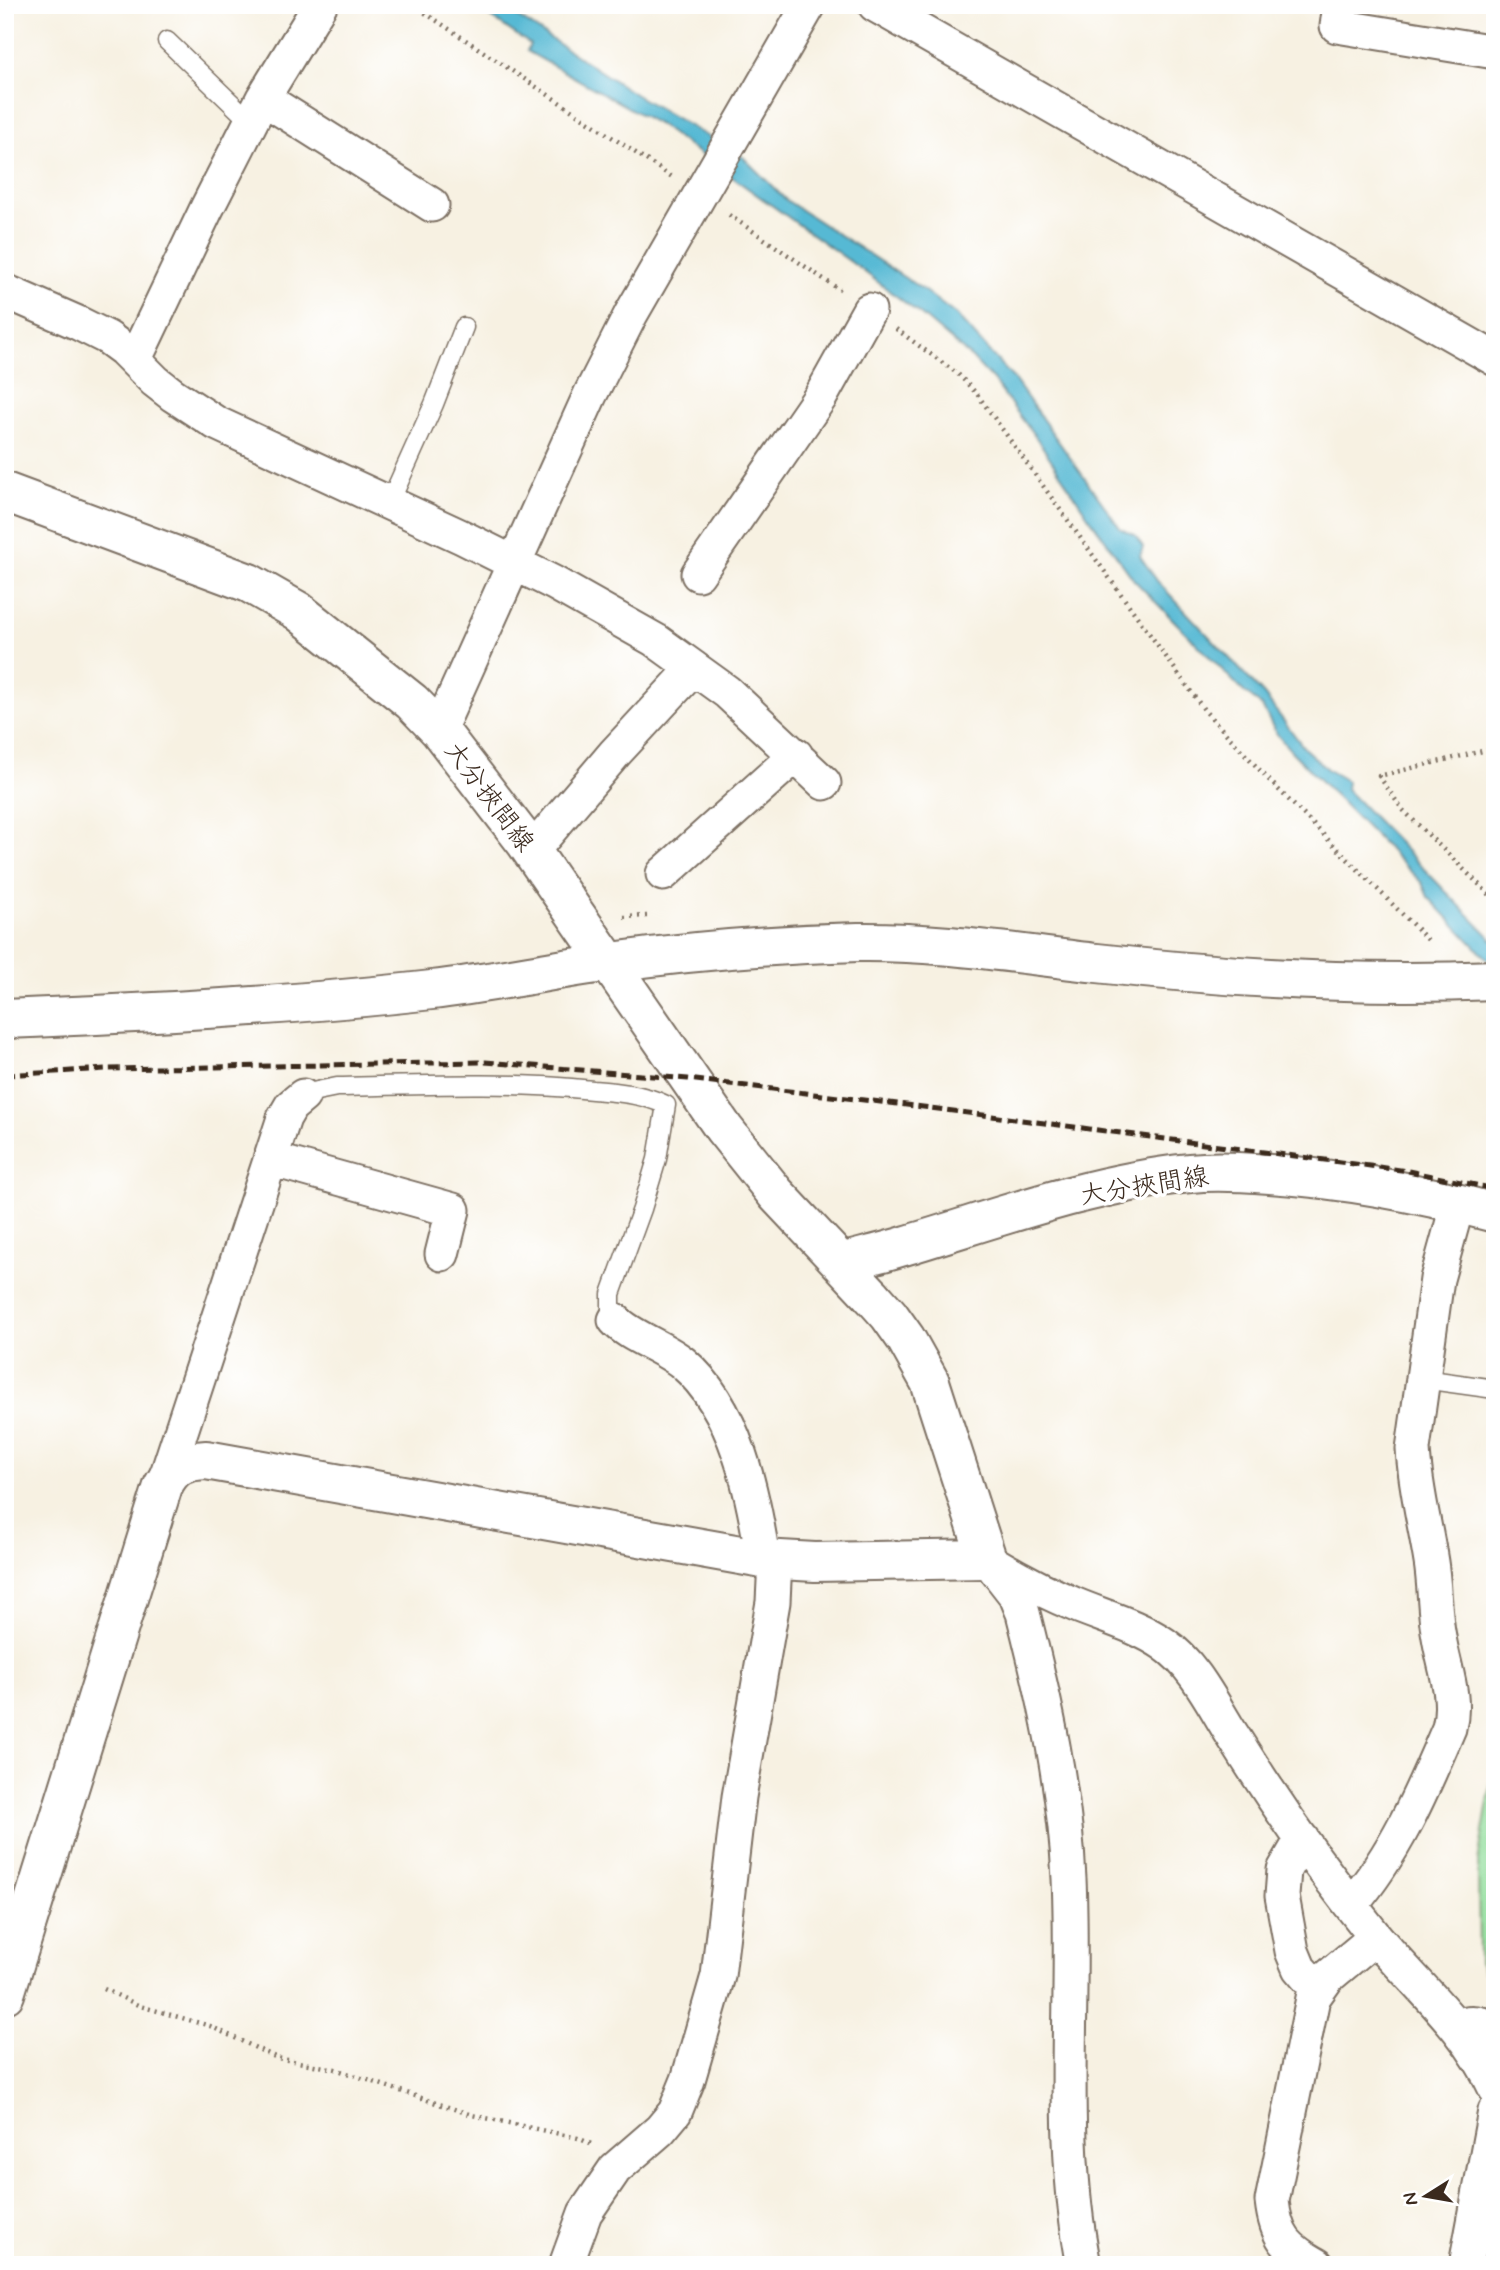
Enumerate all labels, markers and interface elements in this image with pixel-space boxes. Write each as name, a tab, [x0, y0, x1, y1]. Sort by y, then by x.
street label: 大分挾間線	[436, 735, 541, 859]
street label: 大分挾間線	[1077, 1160, 1211, 1214]
north arrow	[1392, 2162, 1462, 2232]
text: N	[1397, 2190, 1424, 2208]

